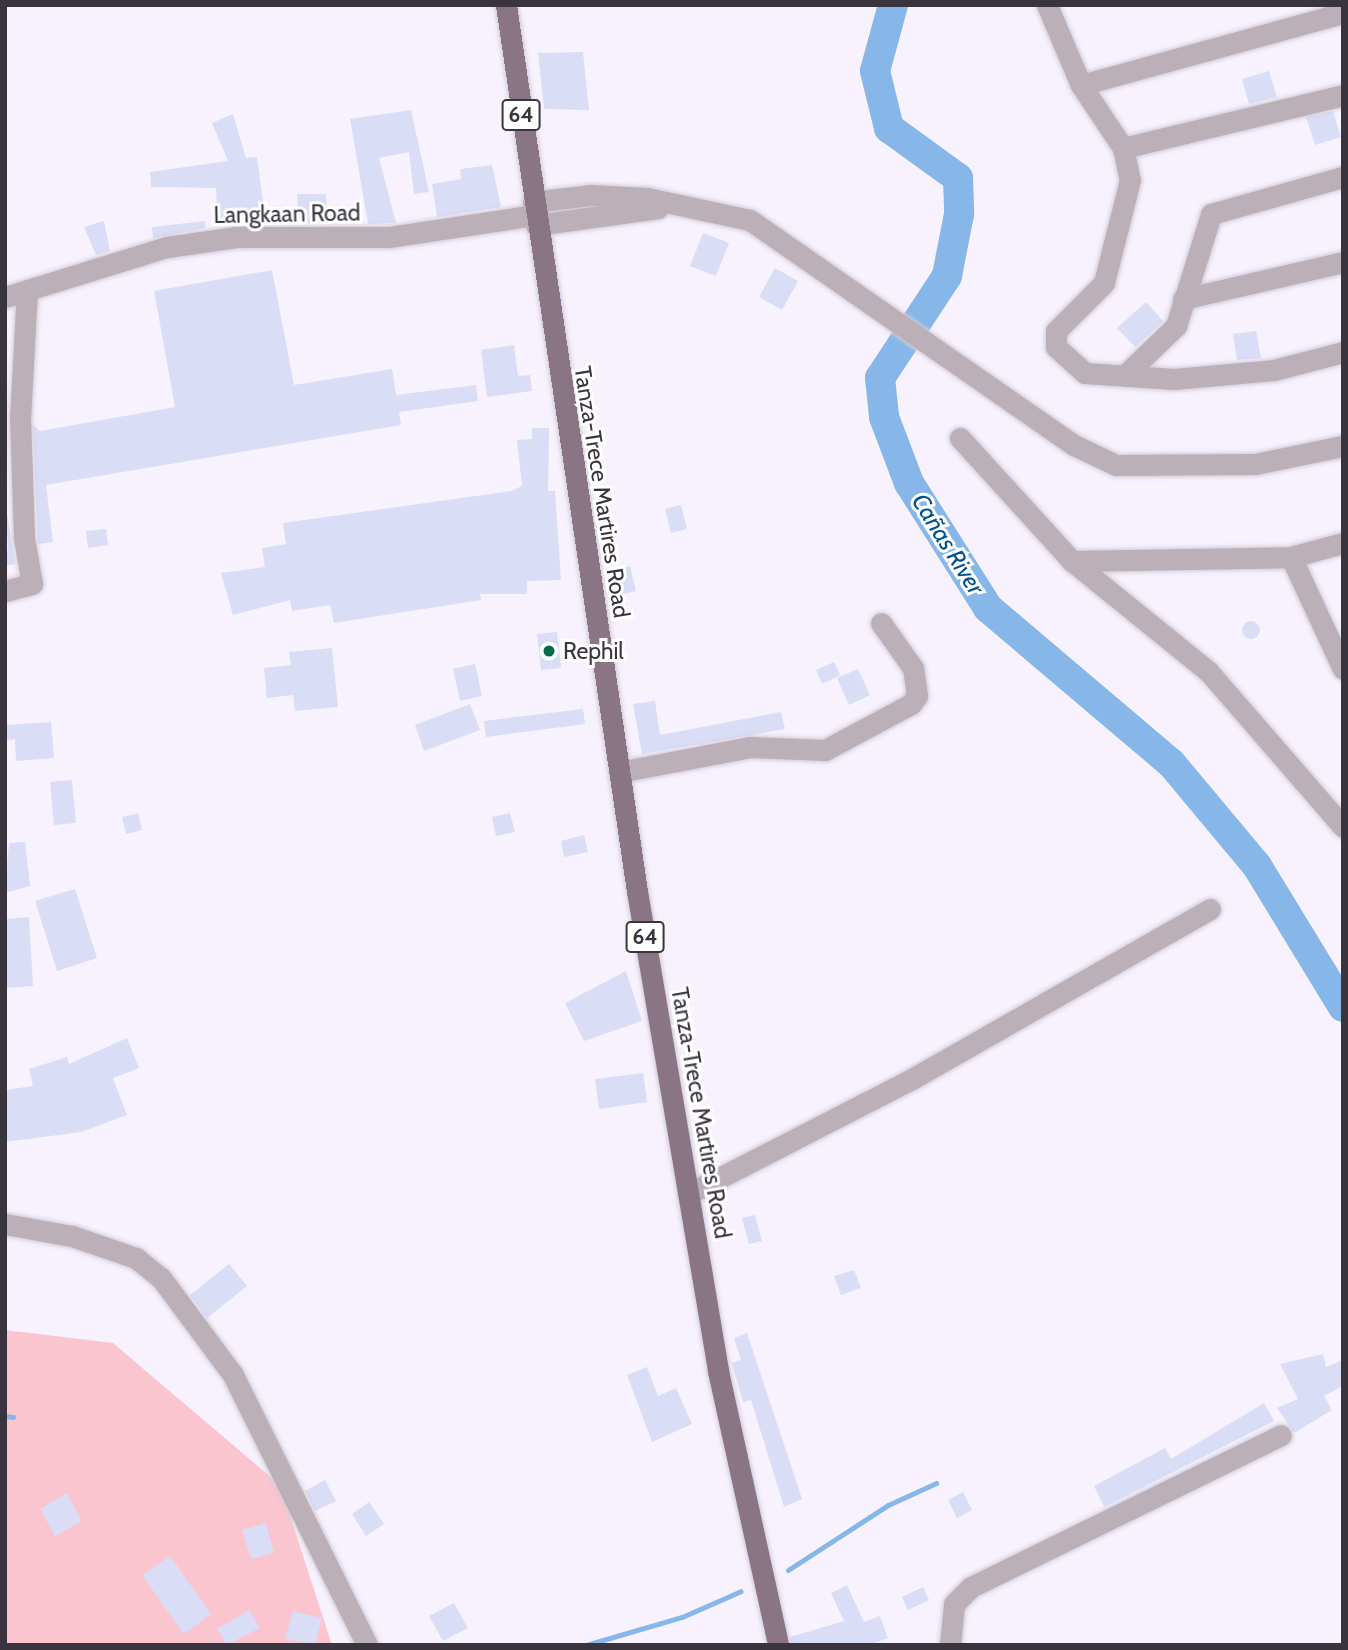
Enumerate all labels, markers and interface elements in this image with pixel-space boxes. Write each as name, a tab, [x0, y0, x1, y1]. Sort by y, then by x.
road number: 64	[500, 97, 542, 132]
street label: Langkaan Road	[213, 199, 361, 229]
street label: Tanza-Trece Martires Road	[568, 364, 636, 620]
water label: Cañas River	[906, 488, 990, 600]
place label: Rephil	[563, 637, 624, 665]
marker: Rephil	[541, 643, 557, 659]
road number: 64	[624, 920, 666, 954]
street label: Tanza-Trece Martires Road	[665, 985, 737, 1241]

